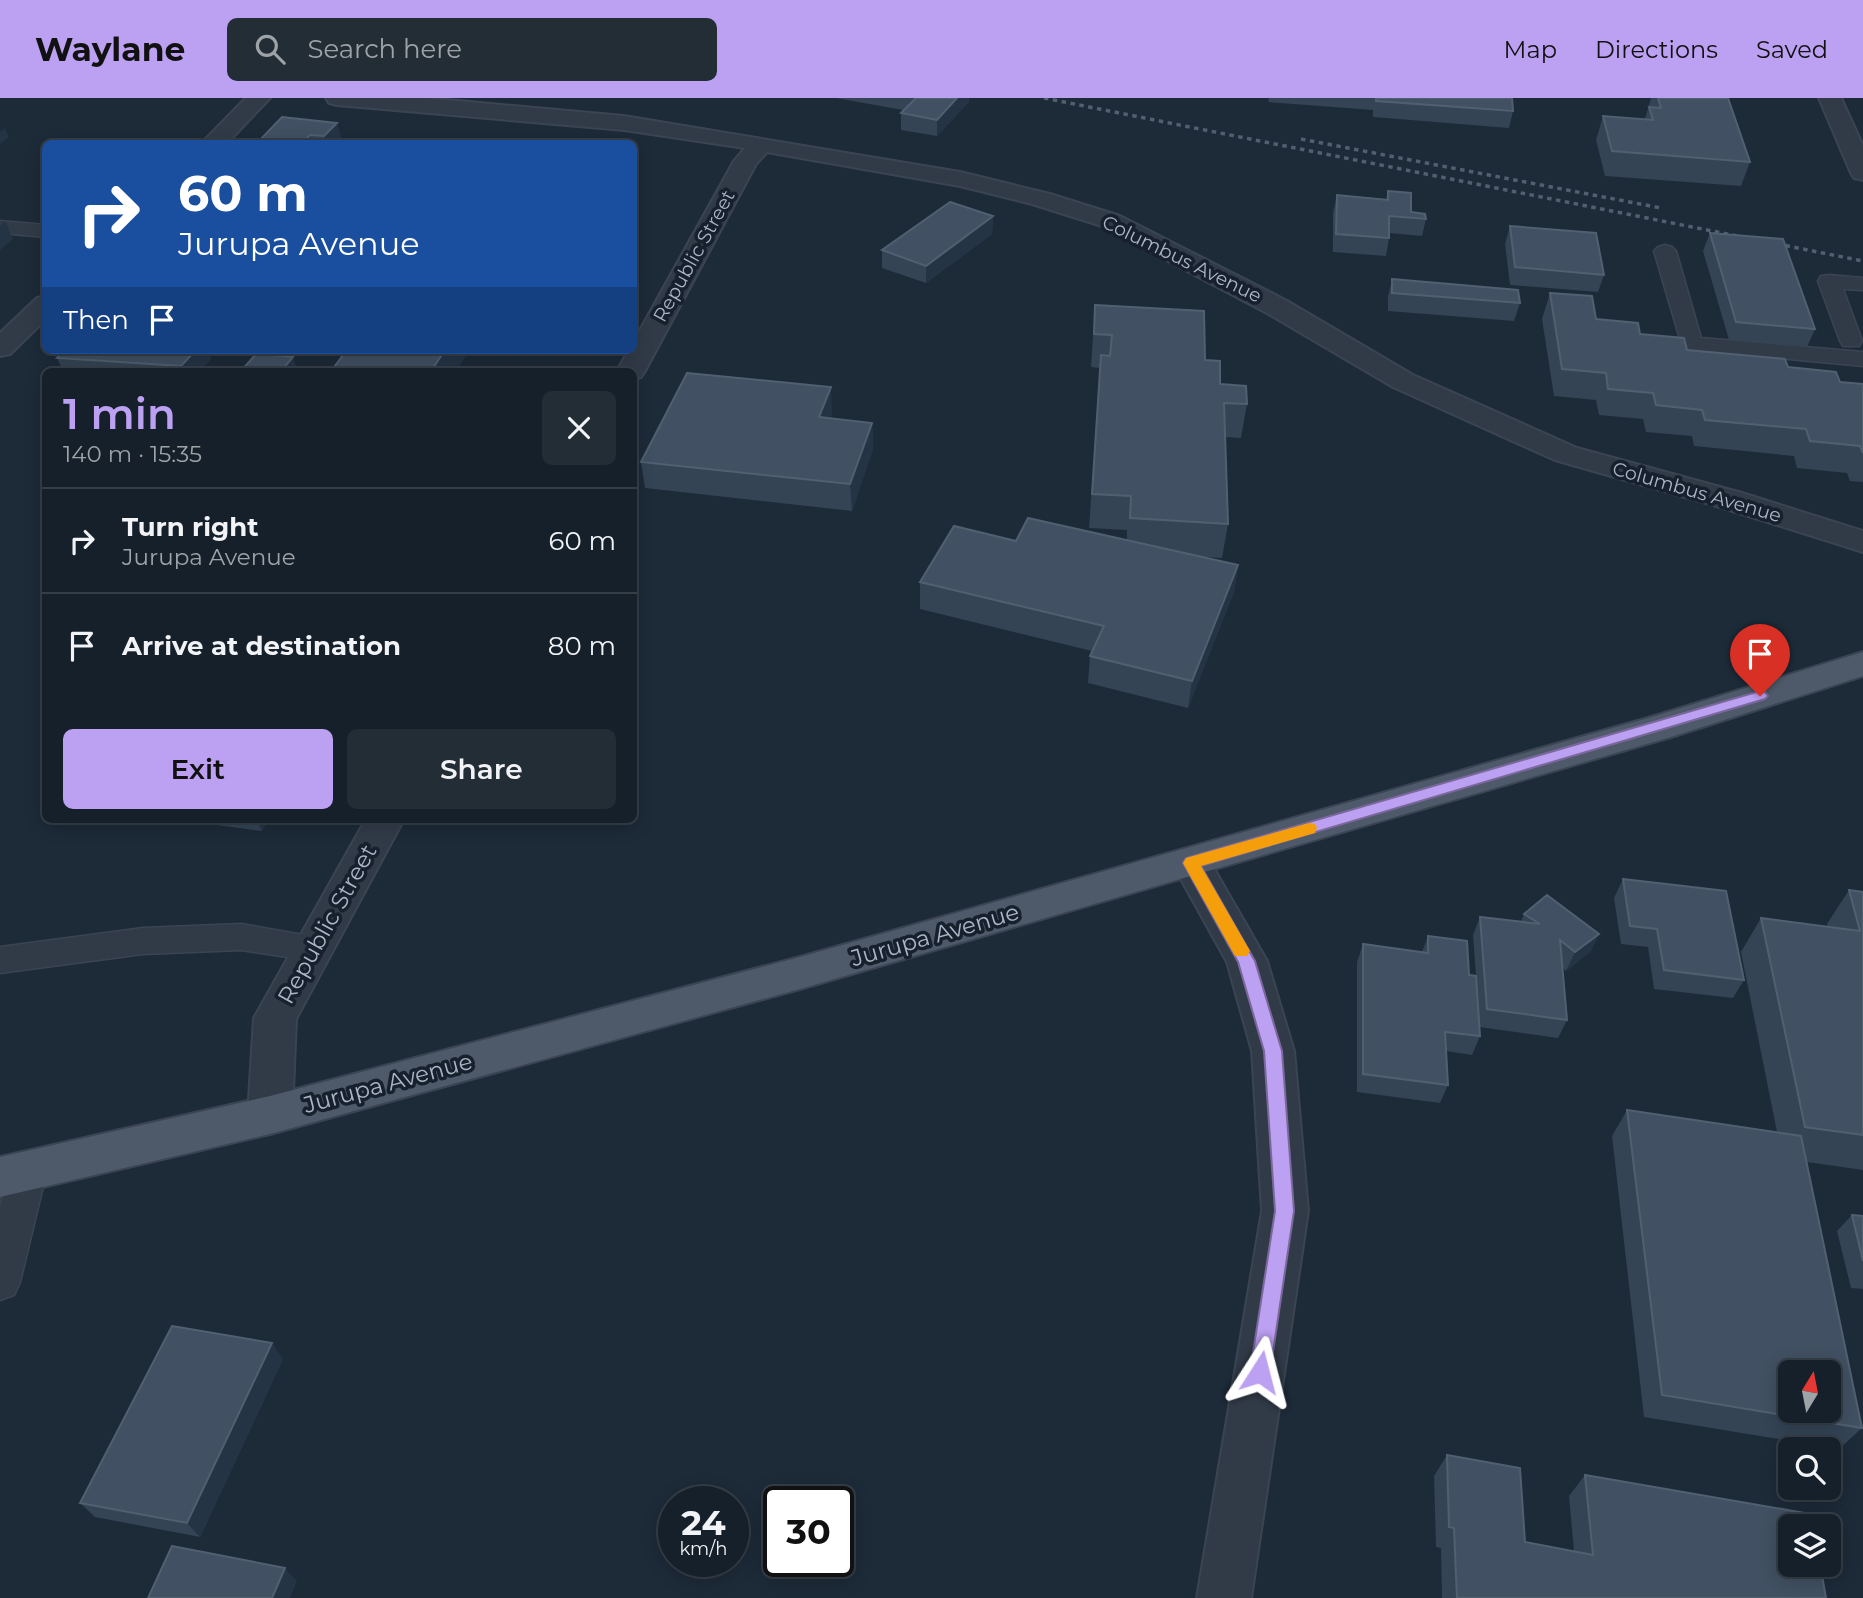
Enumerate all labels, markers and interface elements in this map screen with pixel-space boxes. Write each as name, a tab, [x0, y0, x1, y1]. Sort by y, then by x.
search box	[227, 18, 717, 81]
text: Waylane	[35, 29, 185, 69]
icon: search	[251, 30, 289, 68]
text: Search here	[307, 33, 462, 65]
text: Map	[1504, 35, 1557, 64]
text: Directions	[1595, 35, 1718, 64]
text: Saved	[1756, 35, 1828, 64]
text: 60 m	[178, 164, 308, 223]
icon: right	[63, 168, 154, 259]
street label: Republic Street	[648, 186, 740, 326]
street label: Columbus Avenue	[1098, 210, 1266, 308]
text: Jurupa Avenue	[178, 224, 420, 263]
icon: arrive	[143, 301, 181, 339]
text: Then	[63, 304, 129, 336]
text: 1 min	[63, 388, 176, 440]
button: close	[542, 391, 616, 465]
text: 140 m · 15:35	[63, 440, 202, 468]
street label: Columbus Avenue	[1610, 457, 1784, 527]
text: Turn right	[122, 511, 258, 543]
icon: right	[63, 522, 101, 560]
text: 60 m	[549, 525, 616, 557]
text: Jurupa Avenue	[122, 543, 296, 571]
pin	[1730, 624, 1790, 696]
icon: arrive	[63, 627, 101, 665]
text: Arrive at destination	[122, 630, 401, 662]
text: 80 m	[548, 630, 616, 662]
icon: arrive	[1741, 635, 1779, 673]
button: Exit	[63, 729, 333, 809]
button: Share	[347, 729, 616, 809]
street label: Republic Street	[272, 839, 382, 1009]
street label: Jurupa Avenue	[847, 898, 1022, 973]
street label: Jurupa Avenue	[300, 1047, 475, 1119]
position arrow	[1223, 1335, 1297, 1409]
north arrow	[1778, 1360, 1841, 1423]
map controls	[1778, 1360, 1841, 1577]
button: search	[1778, 1437, 1841, 1500]
speed limit sign: 30	[763, 1486, 854, 1577]
text: 24	[681, 1501, 726, 1544]
button: layers	[1778, 1514, 1841, 1577]
text: km/h	[679, 1538, 728, 1560]

